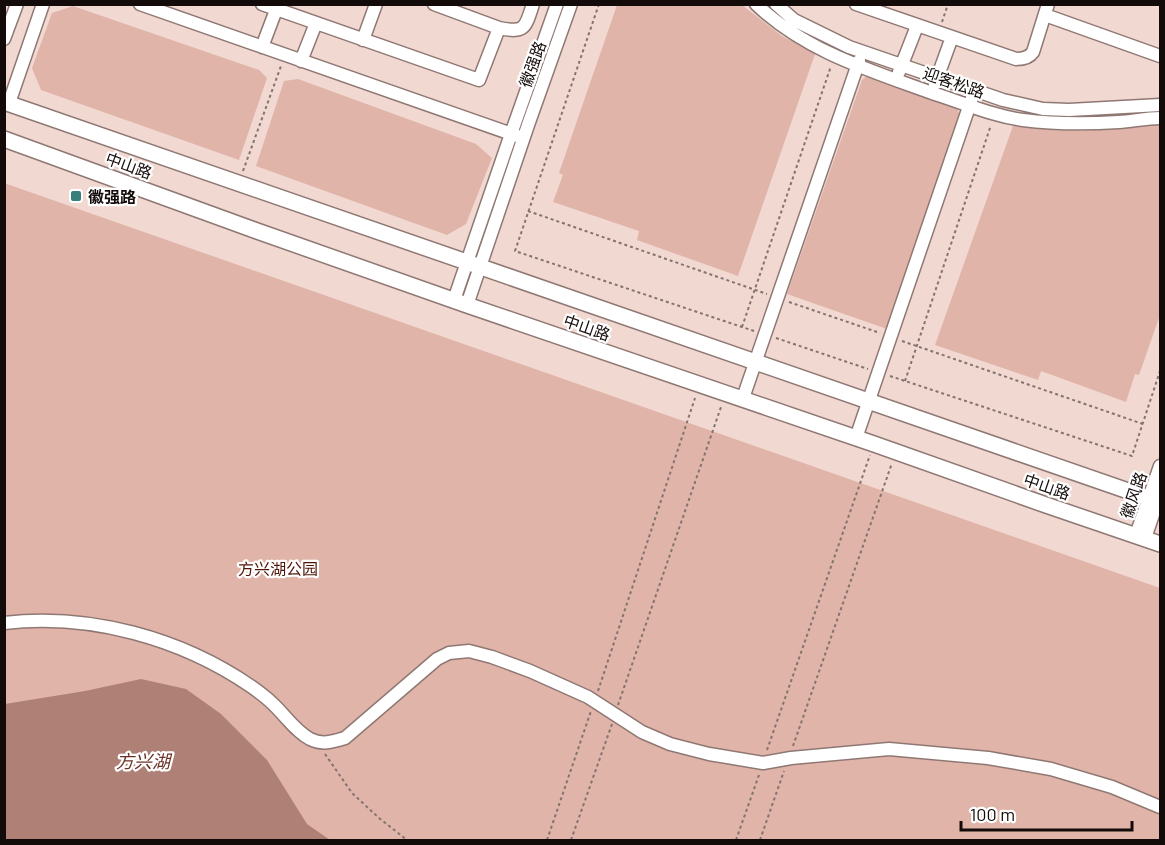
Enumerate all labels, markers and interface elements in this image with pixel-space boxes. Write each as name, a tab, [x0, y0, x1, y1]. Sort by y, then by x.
street label: 徽强路	[515, 38, 549, 90]
street label: 迎客松路	[921, 63, 987, 101]
street label: 中山路	[103, 148, 155, 182]
place label: 徽强路	[88, 187, 136, 206]
marker: 徽强路	[69, 189, 83, 203]
street label: 中山路	[561, 310, 613, 344]
street label: 中山路	[1021, 469, 1073, 503]
street label: 徽风路	[1116, 469, 1150, 521]
park label: 方兴湖公园	[238, 559, 318, 578]
water label: 方兴湖	[116, 750, 173, 772]
scale bar	[961, 794, 1132, 832]
text: 100 m	[970, 803, 1015, 825]

